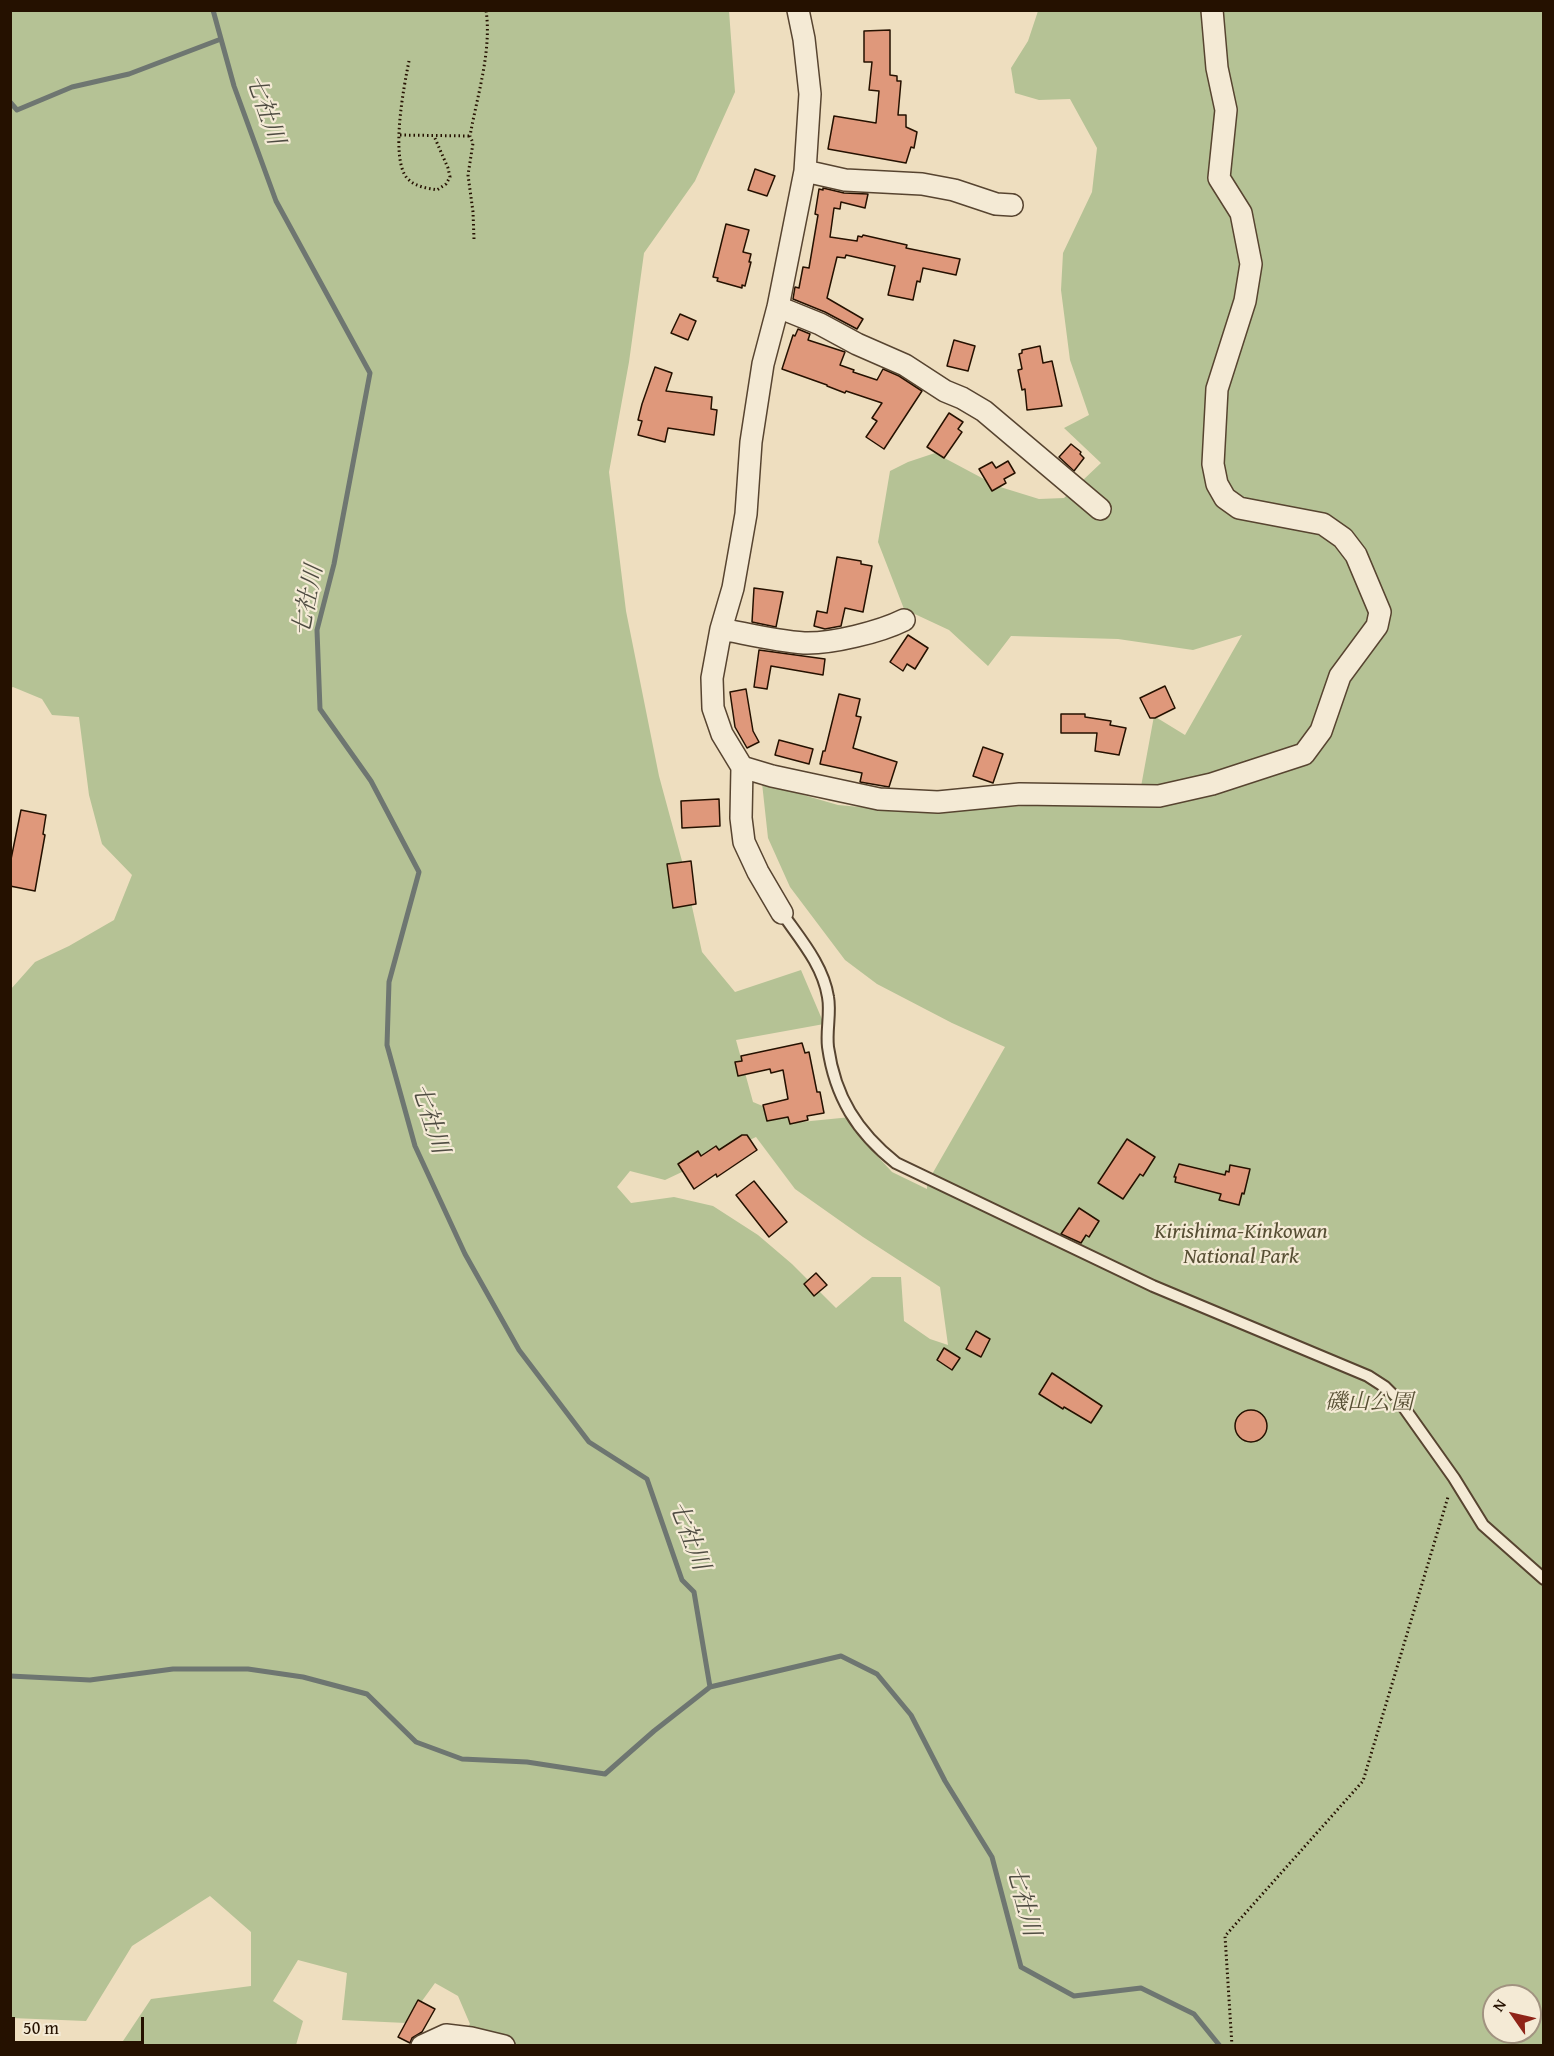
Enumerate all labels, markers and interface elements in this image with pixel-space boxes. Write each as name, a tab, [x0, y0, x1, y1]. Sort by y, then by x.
water label: 七社川	[239, 71, 289, 149]
water label: 七社川	[288, 563, 330, 639]
water label: 七社川	[404, 1080, 454, 1158]
park label: Kirishima-Kinkowan National Park	[1154, 1219, 1328, 1270]
park label: 磯山公園	[1325, 1390, 1413, 1416]
water label: 七社川	[662, 1497, 714, 1575]
water label: 七社川	[999, 1862, 1045, 1940]
north arrow	[1482, 1984, 1542, 2044]
text: N	[1486, 1994, 1512, 2016]
scale bar	[15, 2005, 147, 2043]
text: 50 m	[23, 2014, 59, 2041]

